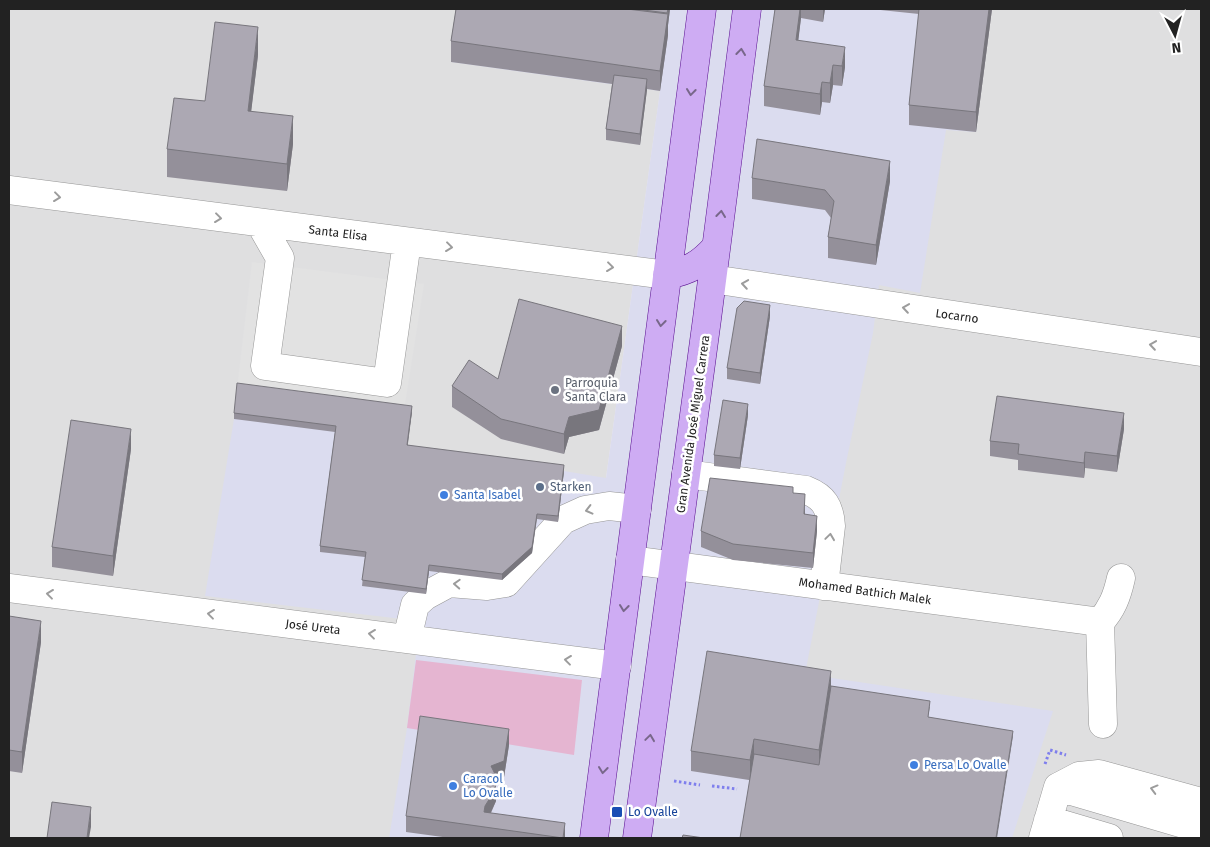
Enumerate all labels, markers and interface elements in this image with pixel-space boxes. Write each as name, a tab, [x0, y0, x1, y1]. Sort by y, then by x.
north arrow	[1150, 10, 1200, 60]
text: N	[1171, 38, 1182, 56]
one-way arrow	[735, 48, 746, 56]
one-way arrow	[686, 88, 697, 96]
one-way arrow	[53, 191, 61, 201]
one-way arrow	[715, 209, 725, 218]
one-way arrow	[215, 212, 223, 223]
street label: Santa Elisa	[308, 222, 368, 244]
one-way arrow	[445, 241, 453, 252]
one-way arrow	[606, 261, 614, 272]
one-way arrow	[741, 279, 749, 290]
one-way arrow	[901, 303, 909, 314]
street label: Locarno	[934, 306, 980, 326]
one-way arrow	[656, 319, 667, 327]
street label: Gran Avenida José Miguel Carrera	[674, 334, 712, 514]
one-way arrow	[1149, 340, 1157, 351]
place label: Parroquia Santa Clara	[565, 376, 626, 404]
marker: Parroquia Santa Clara	[549, 384, 561, 396]
place label: Starken	[550, 480, 592, 494]
marker: Starken	[534, 481, 546, 493]
place label: Santa Isabel	[454, 488, 521, 502]
marker: Santa Isabel	[438, 489, 450, 501]
one-way arrow	[584, 504, 593, 515]
one-way arrow	[824, 533, 835, 541]
street label: Mohamed Bathich Malek	[798, 575, 933, 607]
one-way arrow	[453, 578, 461, 589]
one-way arrow	[46, 589, 54, 600]
one-way arrow	[619, 605, 630, 613]
one-way arrow	[207, 609, 215, 620]
street label: José Ureta	[285, 617, 341, 637]
one-way arrow	[368, 629, 376, 640]
one-way arrow	[564, 655, 572, 666]
one-way arrow	[644, 734, 655, 742]
place label: Persa Lo Ovalle	[924, 758, 1007, 772]
marker: Persa Lo Ovalle	[908, 759, 920, 771]
one-way arrow	[598, 766, 609, 774]
place label: Caracol Lo Ovalle	[463, 772, 513, 800]
marker: Caracol Lo Ovalle	[447, 780, 459, 792]
one-way arrow	[1150, 784, 1159, 795]
marker: Lo Ovalle	[610, 805, 624, 819]
place label: Lo Ovalle	[628, 805, 678, 819]

